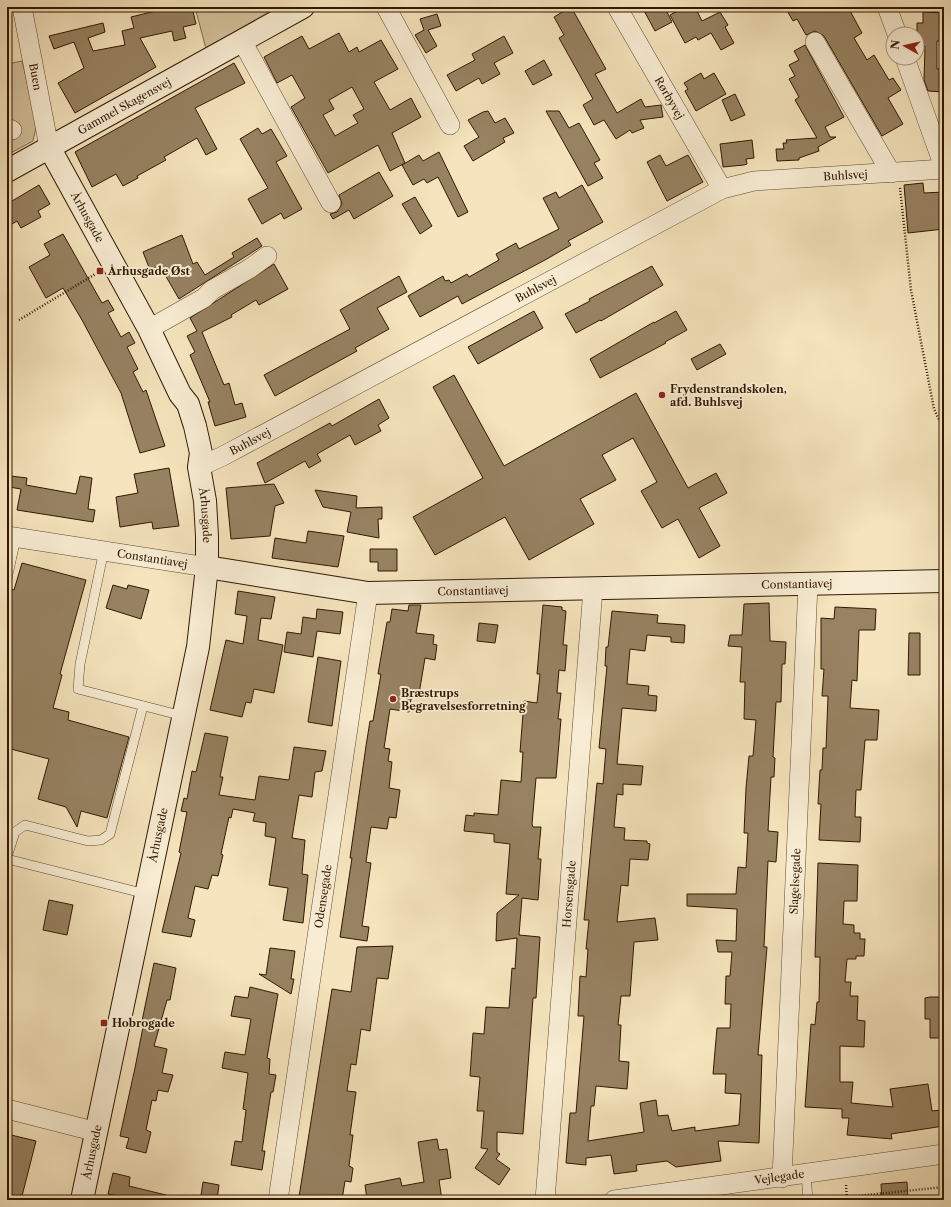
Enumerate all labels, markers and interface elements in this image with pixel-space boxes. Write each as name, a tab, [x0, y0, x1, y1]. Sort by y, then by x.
north arrow	[885, 26, 925, 66]
text: N	[888, 38, 903, 50]
street label: Buen	[26, 62, 45, 92]
street label: Rørbyvej	[652, 74, 687, 122]
street label: Gammel Skagensvej	[75, 75, 173, 138]
street label: Buhlsvej	[823, 167, 868, 184]
street label: Århusgade	[67, 188, 107, 245]
place label: Århusgade Øst	[107, 264, 191, 278]
marker: Århusgade Øst	[95, 266, 105, 276]
street label: Buhlsvej	[513, 272, 558, 305]
place label: Frydenstrandskolen, afd. Buhlsvej	[670, 382, 787, 409]
marker: Frydenstrandskolen, afd. Buhlsvej	[657, 390, 667, 400]
street label: Buhlsvej	[227, 425, 273, 458]
street label: Århusgade	[196, 485, 214, 543]
street label: Constantiavej	[116, 546, 189, 571]
street label: Constantiavej	[761, 576, 833, 592]
street label: Constantiavej	[437, 583, 509, 599]
place label: Bræstrups Begravelsesforretning	[401, 686, 526, 713]
marker: Bræstrups Begravelsesforretning	[388, 694, 398, 704]
street label: Århusgade	[145, 806, 171, 865]
street label: Slagelsegade	[787, 848, 803, 915]
street label: Horsensgade	[559, 860, 579, 928]
street label: Odensegade	[311, 863, 335, 929]
place label: Hobrogade	[112, 1016, 175, 1030]
marker: Hobrogade	[99, 1018, 109, 1028]
street label: Århusgade	[79, 1123, 105, 1182]
street label: Vejlegade	[753, 1167, 805, 1187]

